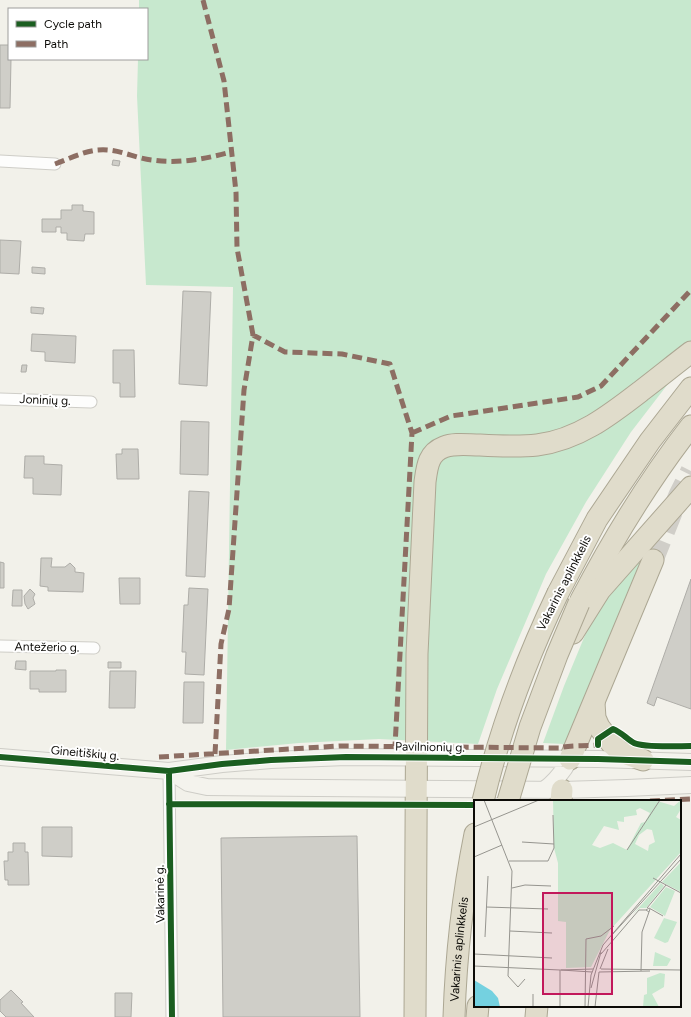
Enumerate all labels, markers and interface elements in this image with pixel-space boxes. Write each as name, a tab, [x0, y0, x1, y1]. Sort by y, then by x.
legend	[8, 8, 148, 60]
text: Cycle path	[44, 17, 102, 31]
text: Path	[44, 37, 68, 51]
street label: Joninių g.	[19, 392, 71, 408]
street label: Vakarinis aplinkkelis	[534, 533, 594, 633]
street label: Antežerio g.	[15, 639, 79, 655]
street label: Pavilnionių g.	[395, 739, 465, 755]
street label: Gineitiškių g.	[50, 743, 120, 763]
inset map	[474, 800, 681, 1007]
street label: Vakarinė g.	[152, 865, 168, 923]
street label: Vakarinis aplinkkelis	[448, 896, 471, 1002]

